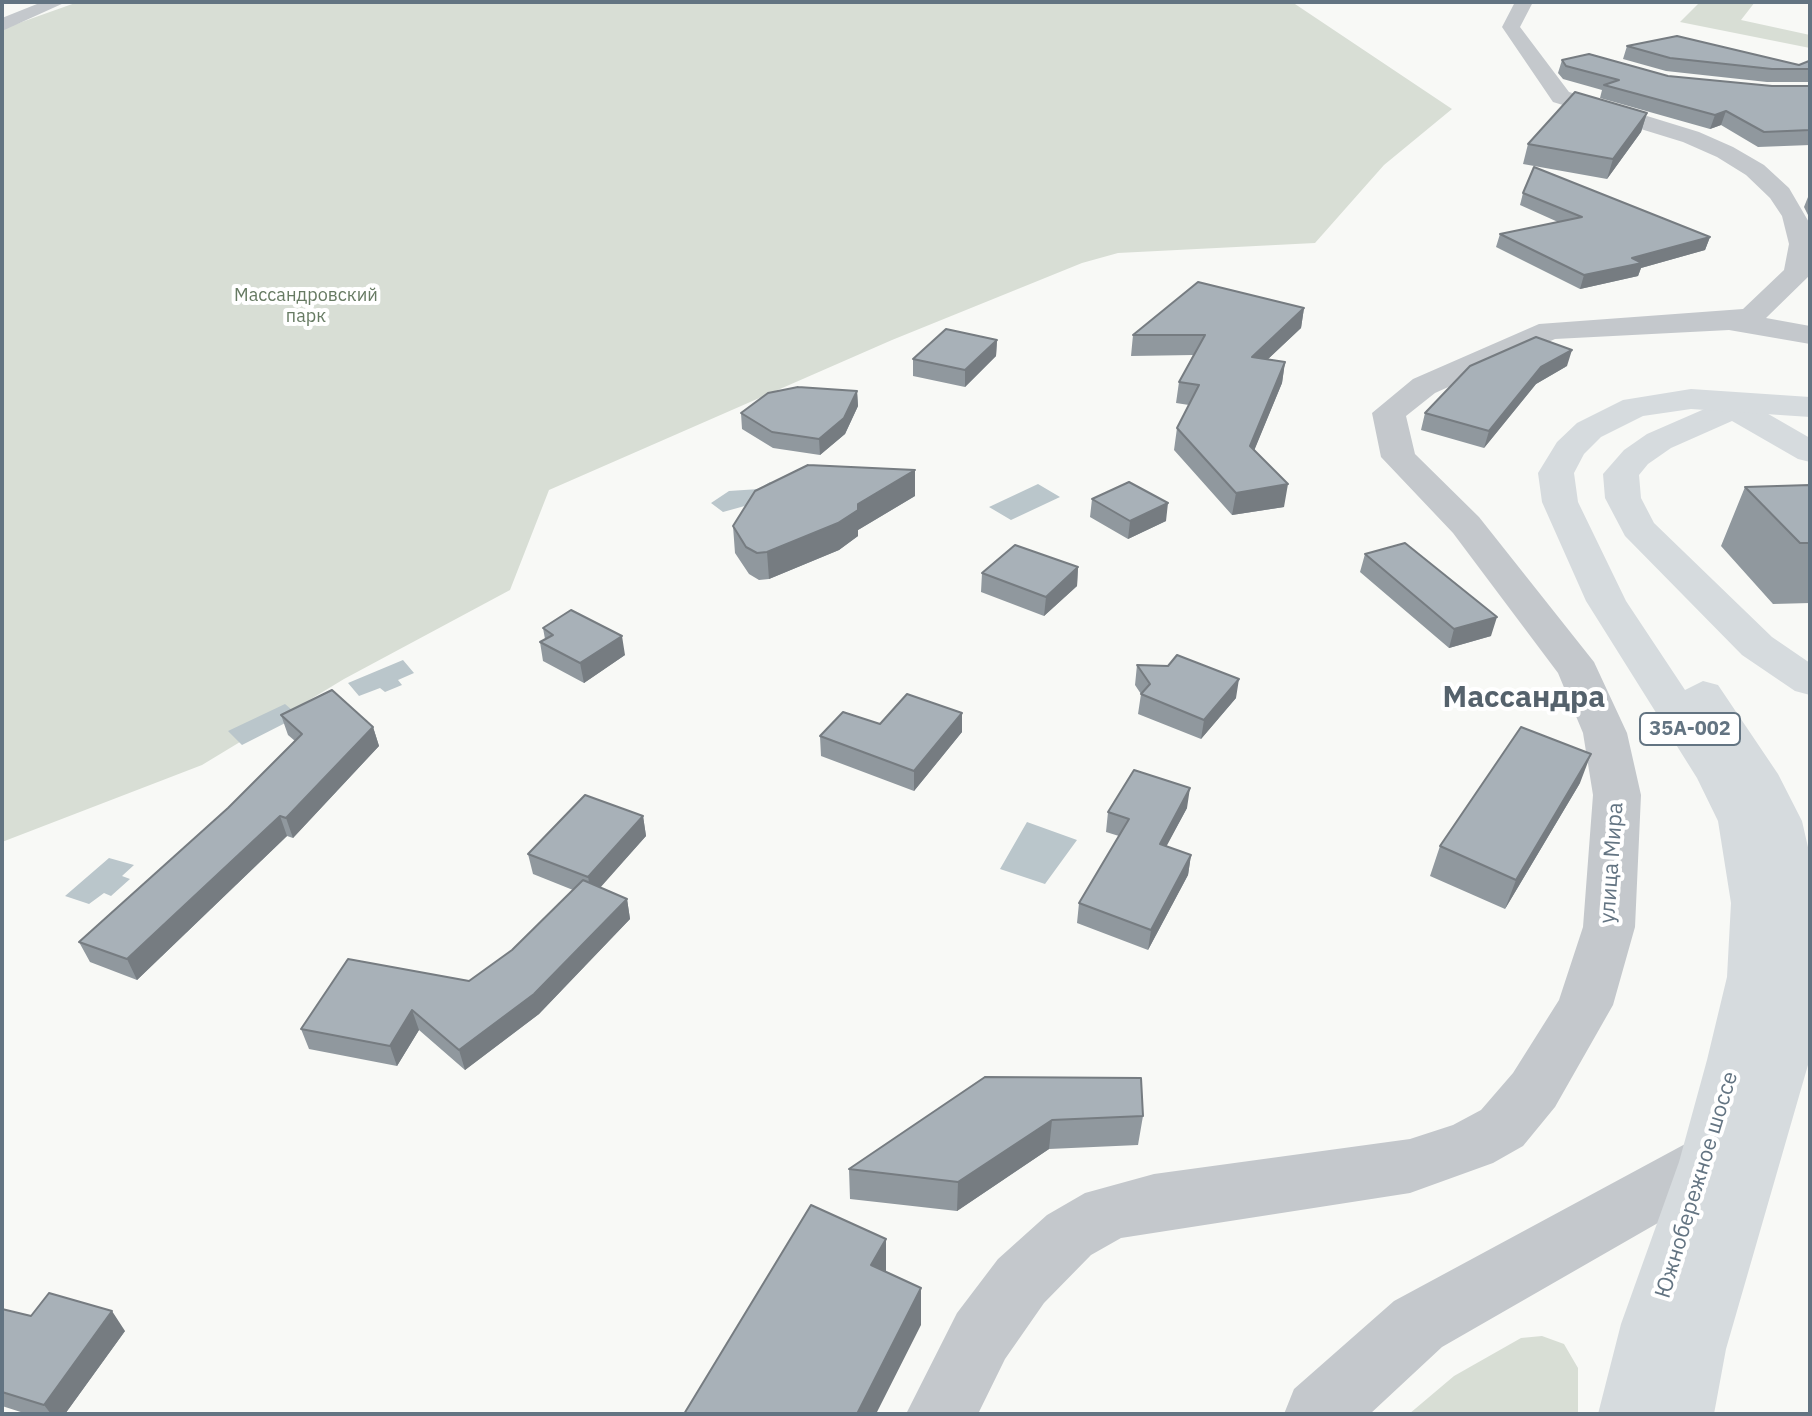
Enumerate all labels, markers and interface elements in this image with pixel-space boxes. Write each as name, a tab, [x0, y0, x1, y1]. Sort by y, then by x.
park label: Массандровский парк	[234, 285, 378, 328]
district label: Массандра	[1443, 680, 1605, 716]
road number: 35А-002	[1640, 713, 1740, 745]
street label: улица Мира	[1595, 802, 1629, 924]
street label: Южнобережное шоссе	[1650, 1069, 1744, 1301]

